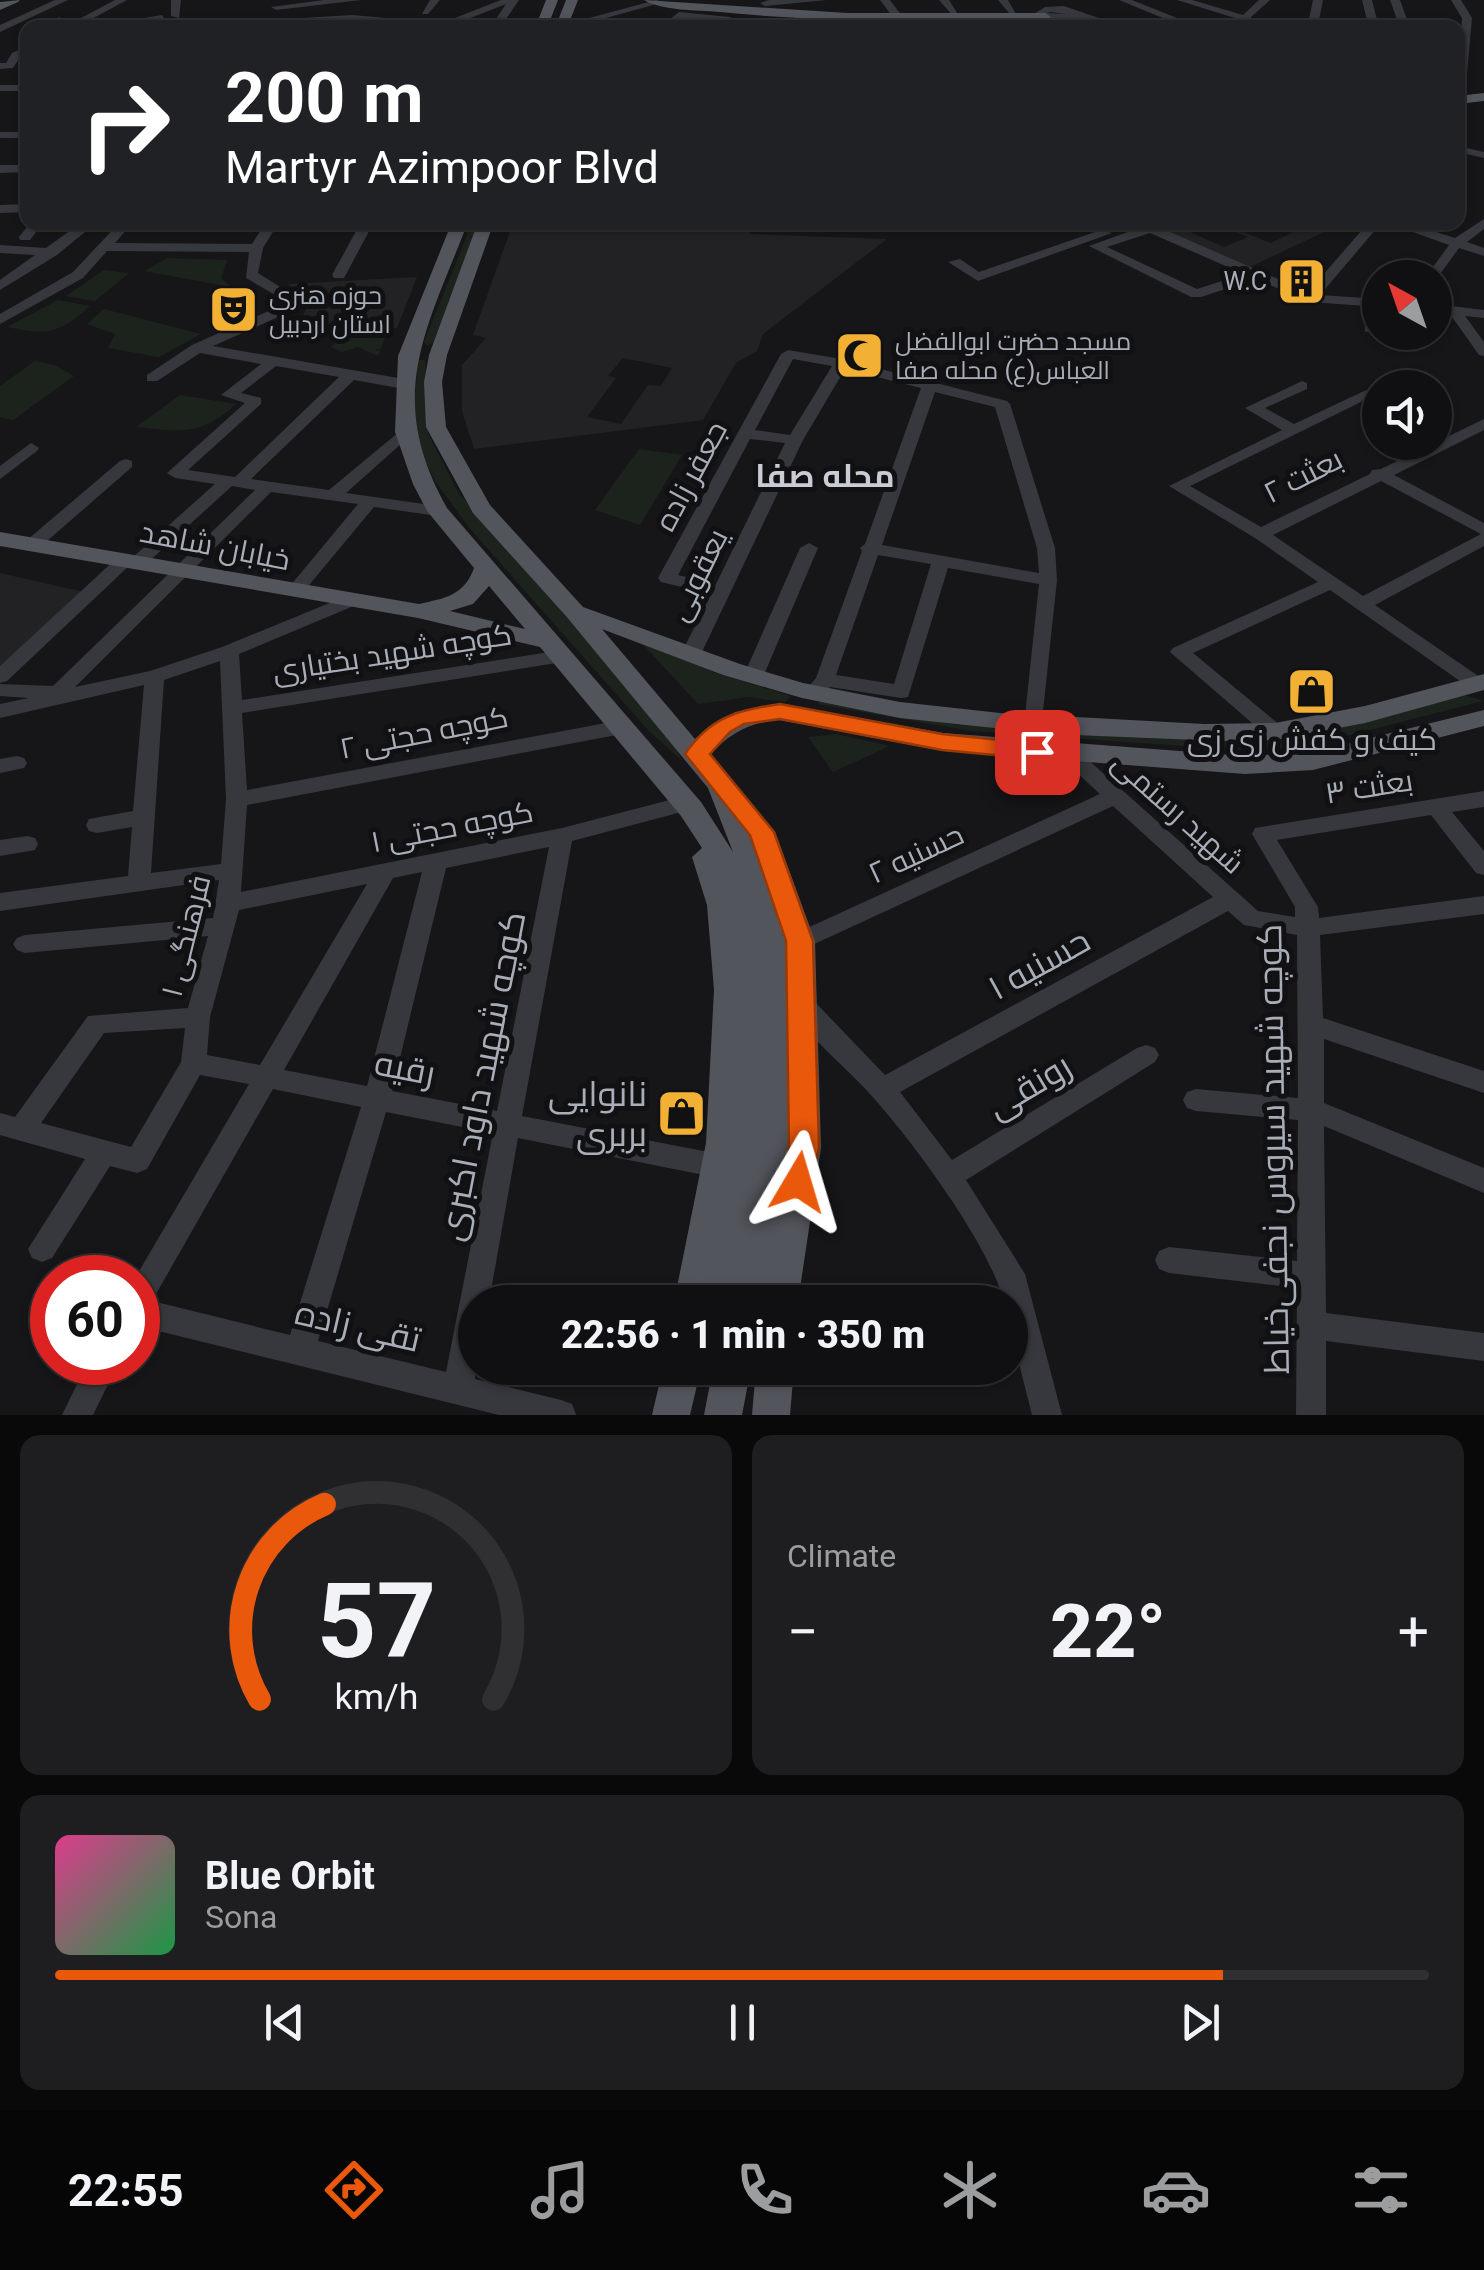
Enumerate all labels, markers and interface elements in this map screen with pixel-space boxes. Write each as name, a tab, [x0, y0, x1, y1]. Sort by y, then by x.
text: 200 m	[225, 57, 424, 139]
icon: right	[60, 60, 190, 190]
text: Martyr Azimpoor Blvd	[225, 141, 659, 194]
building icon: W.C	[1276, 255, 1328, 307]
north arrow	[1362, 260, 1452, 350]
map controls	[1362, 260, 1452, 460]
place label: W.C	[1223, 267, 1267, 296]
place label: حوزه هنری استان اردبیل	[269, 281, 391, 339]
theatre icon: حوزه هنری استان اردبیل	[208, 283, 260, 335]
place label: مسجد حضرت ابوالفضل العباس(ع) محله صفا	[895, 327, 1131, 387]
mosque icon: مسجد حضرت ابوالفضل العباس(ع) محله صفا	[834, 329, 886, 381]
button: sound	[1362, 370, 1452, 460]
street label: جعفر زاده	[647, 415, 734, 537]
street label: بعثت ۲	[1258, 441, 1348, 510]
district label: محله صفا	[755, 457, 895, 495]
street label: خیابان شاهد	[137, 514, 293, 577]
street label: یعقوبی	[660, 523, 736, 627]
street label: کوچه شهید بختیاری	[270, 616, 514, 691]
shop icon: کیف و کفش زی زی	[1286, 665, 1338, 717]
street label: کوچه حجتی ۲	[337, 699, 511, 768]
pin	[995, 710, 1080, 795]
place label: کیف و کفش زی زی	[1187, 722, 1437, 758]
icon: arrive	[1010, 725, 1065, 780]
street label: شهید رستمی	[1105, 744, 1251, 882]
street label: بعثت ۳	[1323, 762, 1415, 811]
street label: کوچه حجتی ۱	[368, 794, 536, 861]
street label: حسنیه ۲	[863, 816, 969, 891]
street label: فرهنگی ۱	[153, 871, 219, 1001]
street label: کوچه شهید داود اکبری	[430, 908, 537, 1245]
street label: حسنیه ۱	[981, 920, 1097, 1009]
street label: کوچه شهید سیروس نجفی‌خیاط	[1249, 923, 1300, 1375]
street label: رقیه	[371, 1043, 439, 1094]
street label: رونقی	[980, 1045, 1079, 1127]
place label: نانوایی بربری	[548, 1074, 647, 1155]
shop icon: نانوایی بربری	[656, 1088, 708, 1140]
position arrow	[746, 1130, 850, 1234]
speed limit sign: 60	[30, 1255, 160, 1385]
street label: تقی زاده	[291, 1292, 425, 1361]
text: 22:56 · 1 min · 350 m	[561, 1313, 925, 1357]
text: Climate	[787, 1537, 896, 1575]
text: 57	[316, 1561, 436, 1682]
text: 22°	[1050, 1587, 1166, 1675]
text: −	[787, 1600, 818, 1664]
text: +	[1398, 1600, 1429, 1664]
text: km/h	[334, 1676, 418, 1718]
text: Blue Orbit	[205, 1854, 375, 1898]
text: Sona	[205, 1898, 277, 1936]
icon: previous	[257, 1995, 312, 2050]
icon: pause	[715, 1995, 770, 2050]
icon: next	[1173, 1995, 1228, 2050]
icon: directions	[319, 2155, 389, 2225]
icon: music	[525, 2155, 595, 2225]
icon: phone	[730, 2155, 800, 2225]
icon: climate	[935, 2155, 1005, 2225]
icon: car	[1141, 2155, 1211, 2225]
icon: filters	[1346, 2155, 1416, 2225]
text: 22:55	[68, 2164, 184, 2217]

